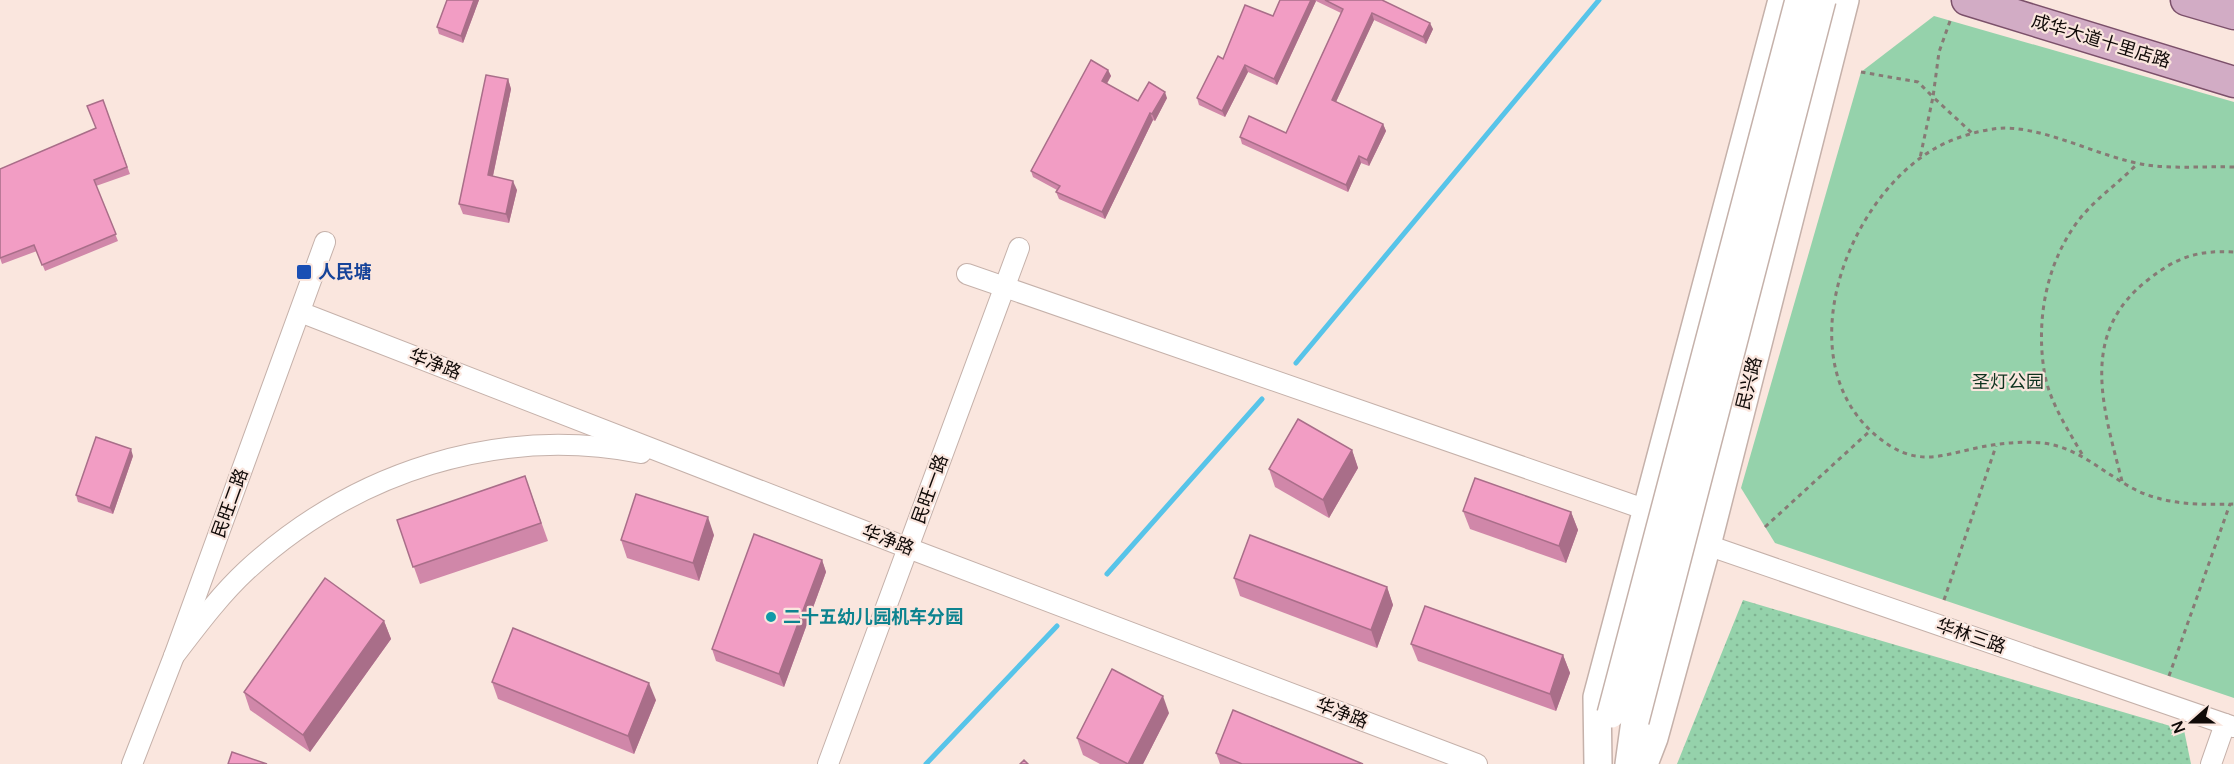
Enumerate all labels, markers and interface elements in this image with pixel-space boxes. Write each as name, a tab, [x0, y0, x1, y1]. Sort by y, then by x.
street label: 成华大道十里店路	[2029, 8, 2174, 73]
place label: 人民塘	[318, 259, 372, 283]
marker: 人民塘	[295, 263, 313, 281]
street label: 华净路	[406, 342, 465, 384]
street label: 民兴路	[1730, 354, 1766, 412]
park label: 圣灯公园	[1972, 369, 2044, 393]
street label: 民旺一路	[905, 451, 953, 527]
street label: 民旺二路	[205, 465, 253, 541]
street label: 华净路	[859, 518, 918, 560]
place label: 二十五幼儿园机车分园	[783, 604, 963, 628]
marker: 二十五幼儿园机车分园	[764, 610, 778, 624]
street label: 华林三路	[1933, 612, 2009, 658]
street label: 华净路	[1313, 691, 1372, 733]
north arrow	[2162, 692, 2222, 752]
text: N	[2166, 718, 2190, 737]

